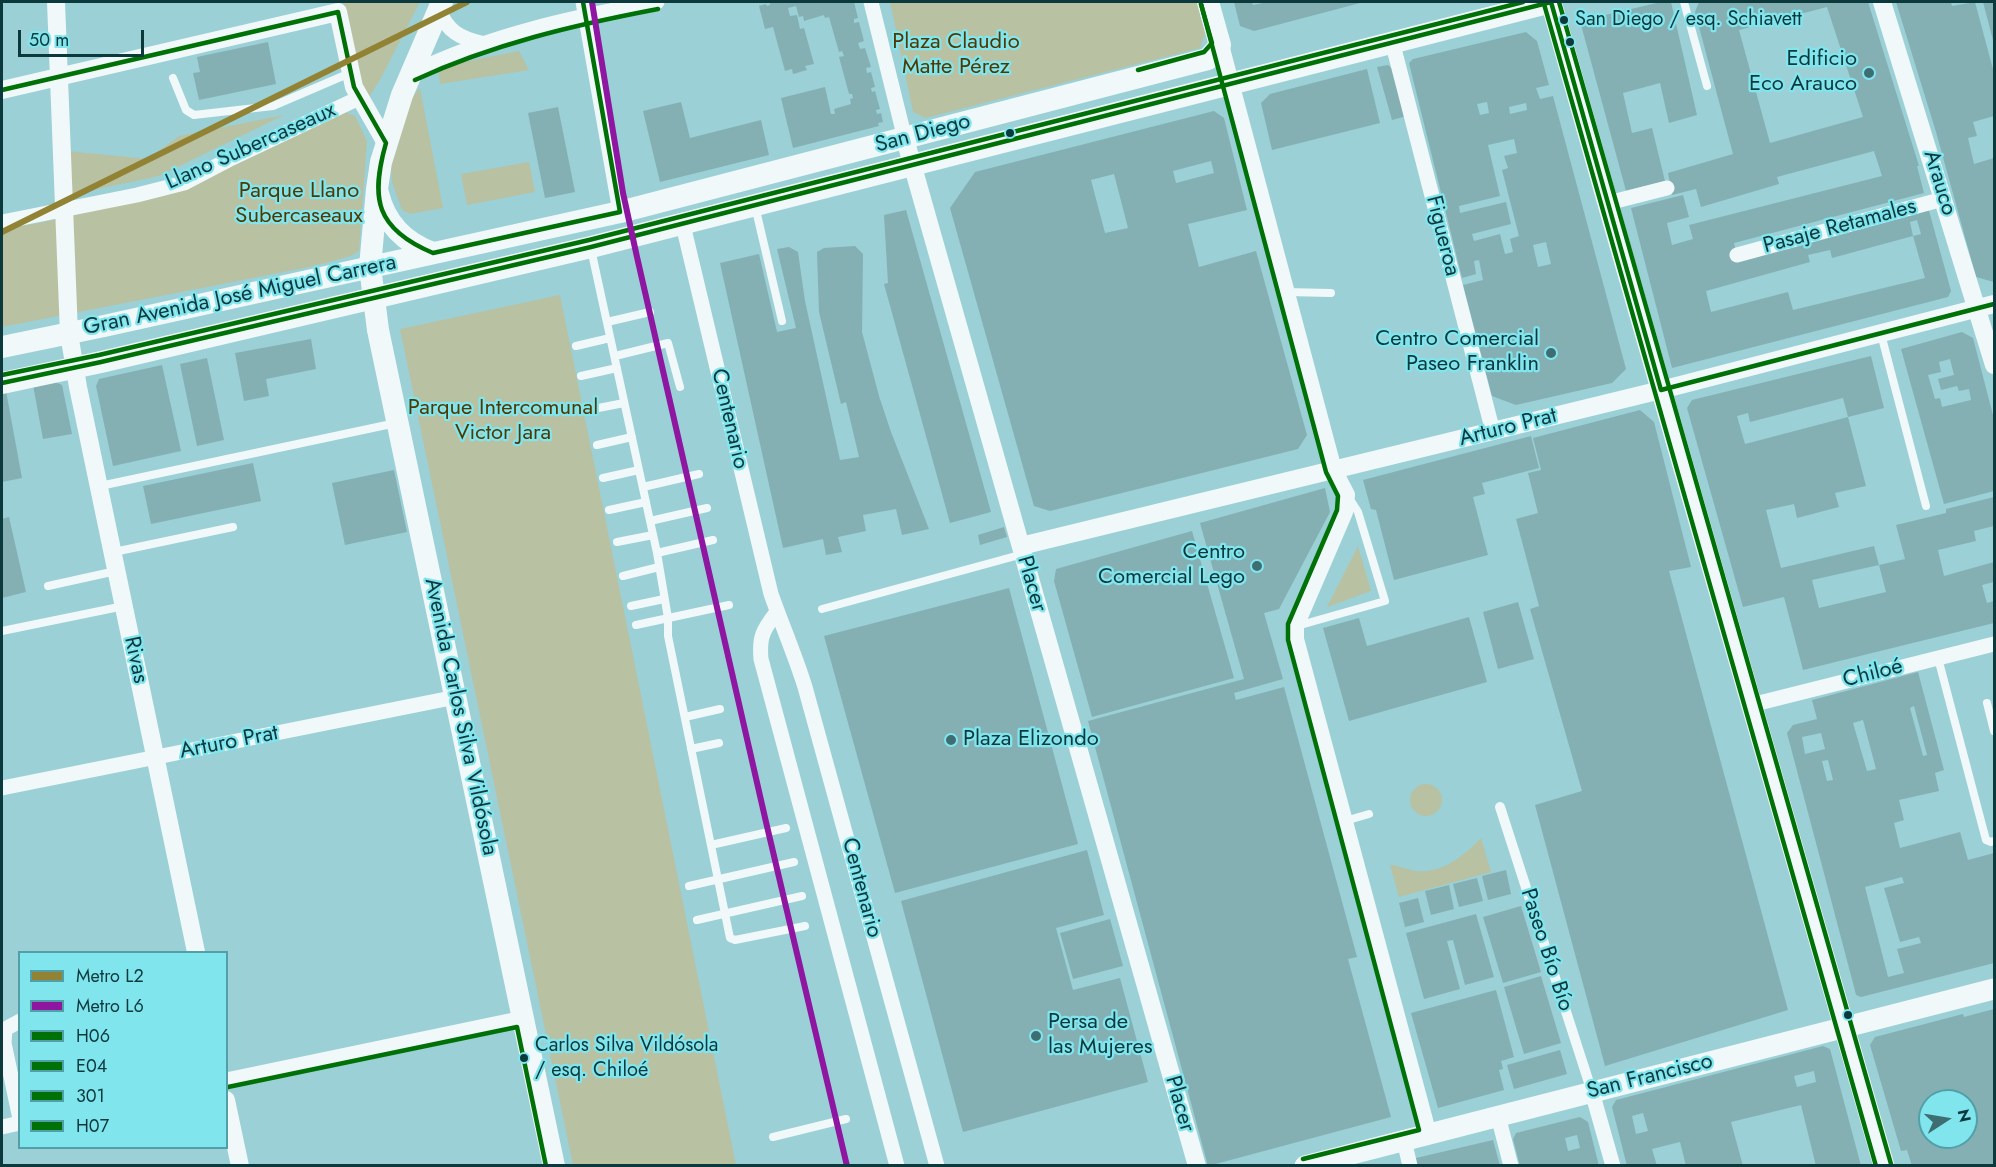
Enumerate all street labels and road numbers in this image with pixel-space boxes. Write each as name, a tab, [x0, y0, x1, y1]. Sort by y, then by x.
street label: Llano Subercaseaux	[162, 98, 340, 196]
street label: San Diego	[873, 109, 973, 159]
street label: Arauco	[1917, 147, 1961, 219]
street label: Figueroa	[1419, 193, 1465, 279]
street label: Pasaje Retamales	[1761, 194, 1919, 260]
street label: Gran Avenida José Miguel Carrera	[81, 250, 399, 342]
street label: Centenario	[705, 366, 753, 472]
street label: Arturo Prat	[1456, 403, 1560, 453]
street label: Placer	[1010, 553, 1052, 615]
street label: Avenida Carlos Silva Vildósola	[418, 576, 502, 858]
street label: Rivas	[117, 634, 153, 686]
street label: Chiloé	[1840, 654, 1906, 694]
street label: Arturo Prat	[178, 721, 280, 765]
street label: Centenario	[835, 835, 887, 941]
street label: Paseo Bío Bío	[1514, 885, 1578, 1015]
street label: San Francisco	[1584, 1049, 1716, 1105]
street label: Placer	[1158, 1073, 1200, 1135]

